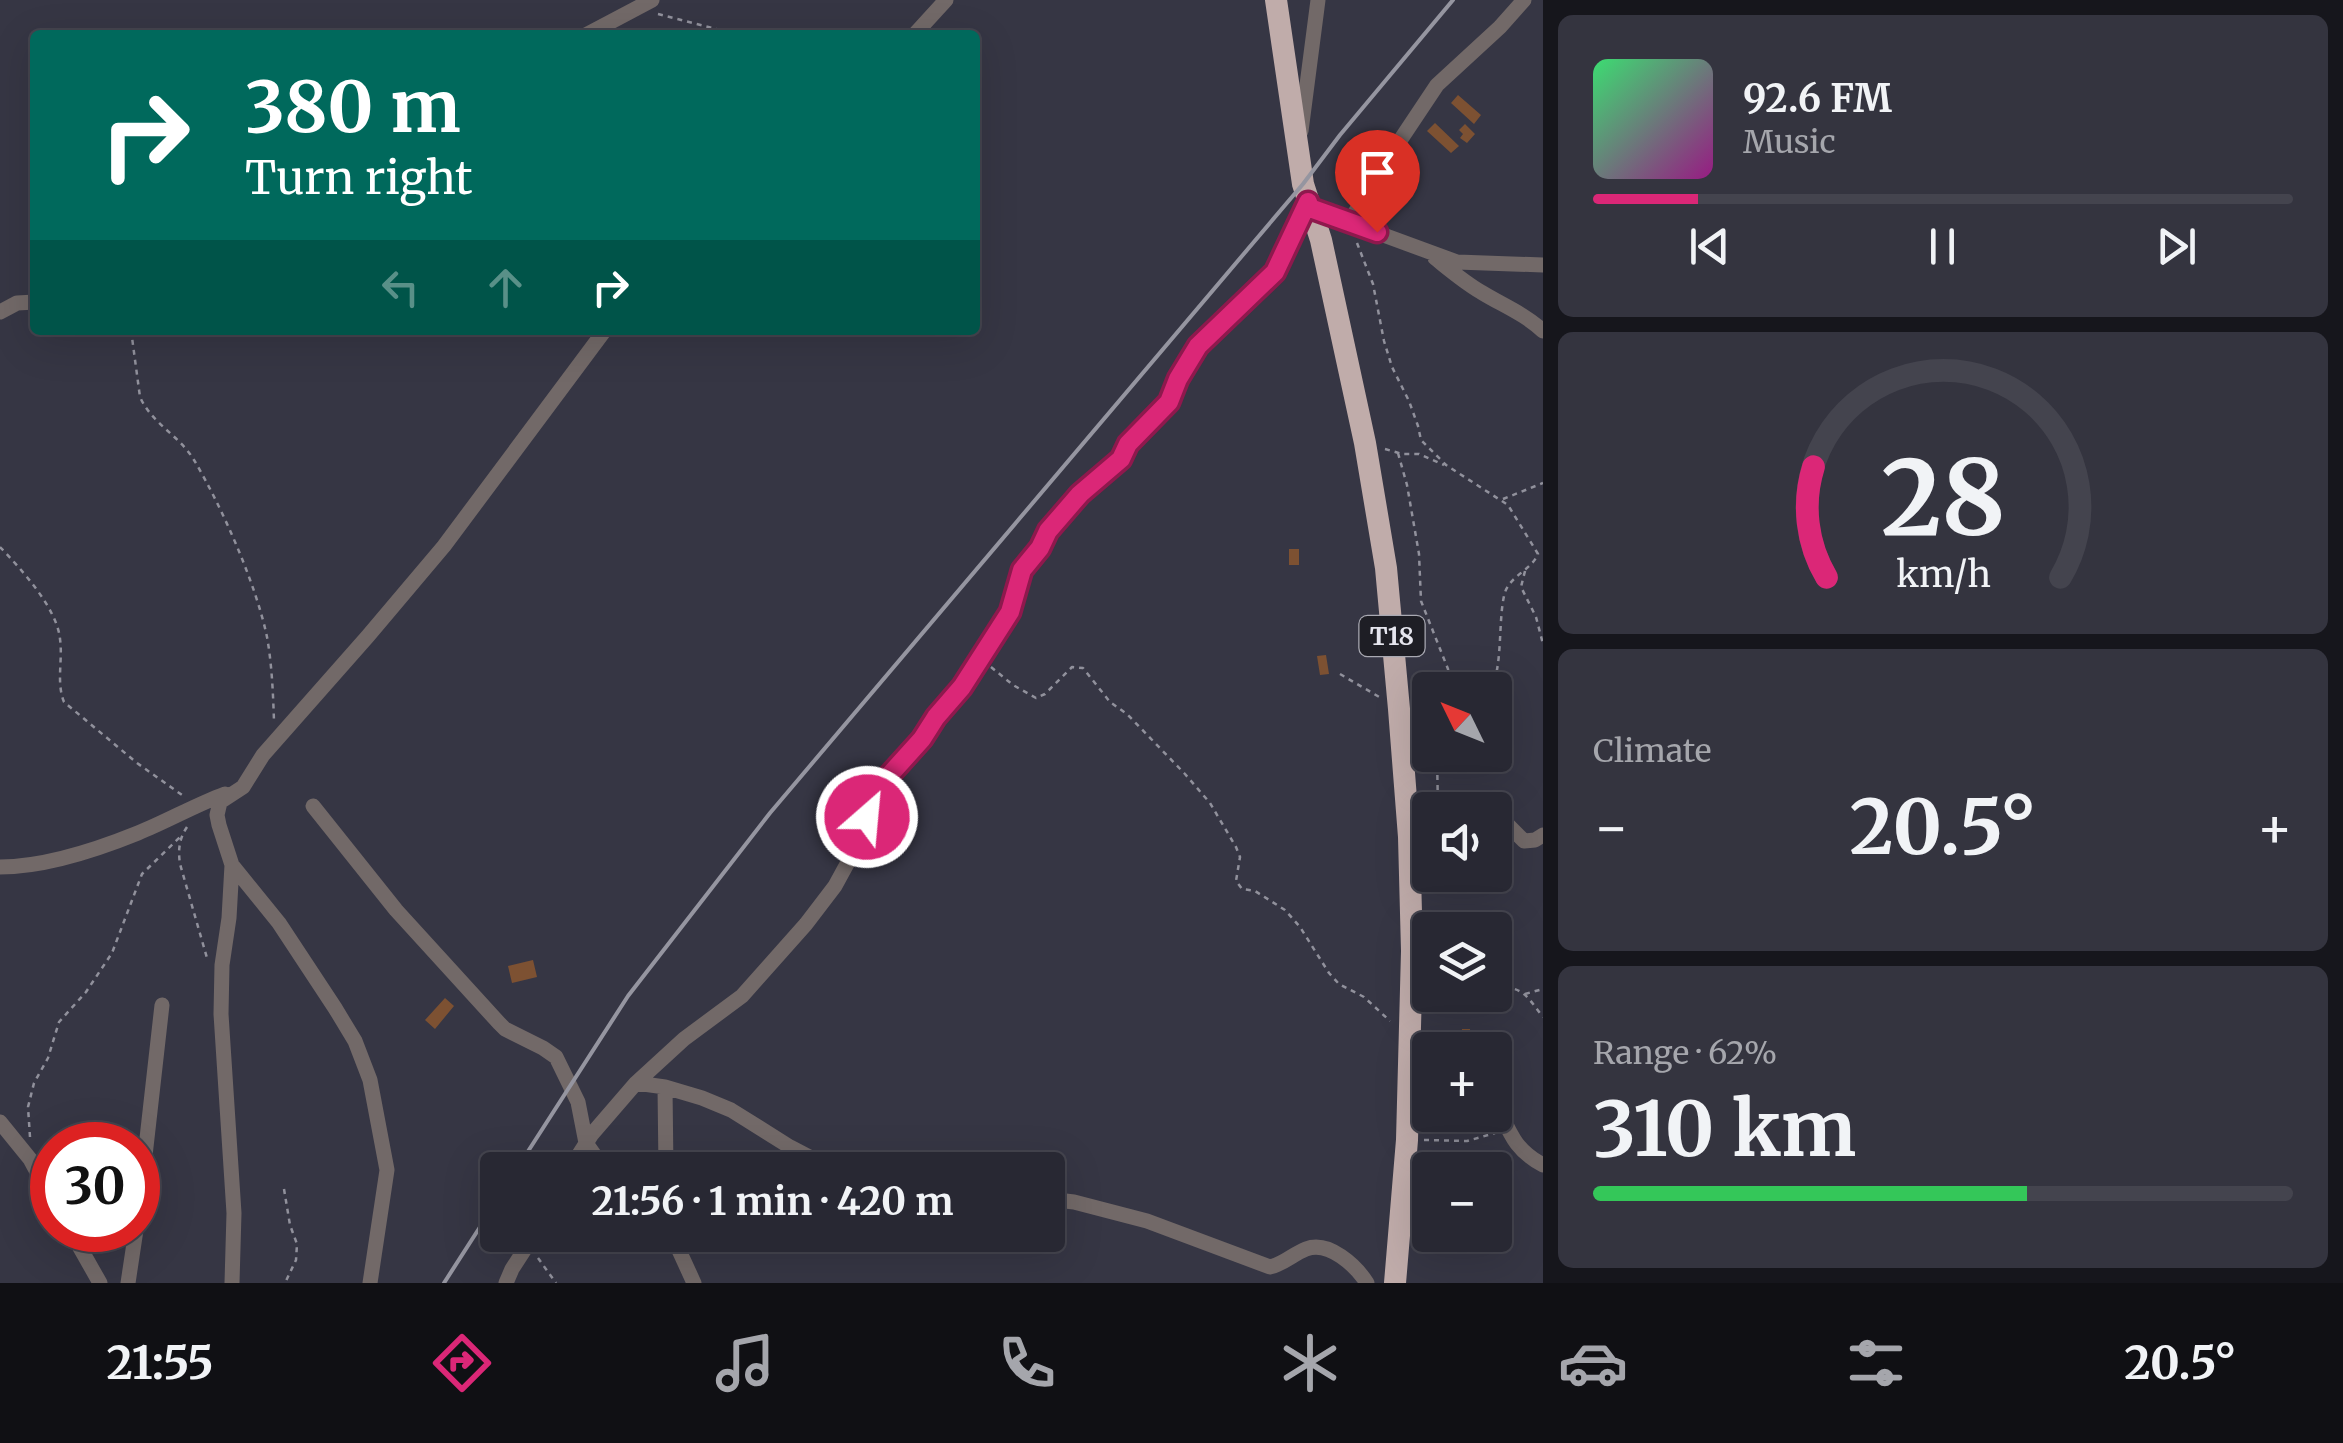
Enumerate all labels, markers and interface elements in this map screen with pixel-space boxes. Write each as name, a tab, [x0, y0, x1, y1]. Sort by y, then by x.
text: 380 m	[245, 63, 461, 151]
icon: right	[80, 70, 210, 200]
text: 92.6 FM	[1743, 75, 1892, 122]
text: Music	[1743, 122, 1836, 162]
pin	[1335, 130, 1420, 233]
icon: arrive	[1350, 145, 1405, 200]
text: Turn right	[245, 150, 473, 206]
icon: previous	[1682, 219, 1737, 274]
icon: pause	[1915, 219, 1970, 274]
icon: next	[2149, 219, 2204, 274]
icon: left	[373, 260, 428, 315]
icon: ahead	[478, 260, 533, 315]
icon: right	[583, 260, 638, 315]
text: 28	[1881, 433, 2005, 563]
text: km/h	[1896, 552, 1990, 597]
road number: T18	[1360, 616, 1424, 656]
north arrow	[1412, 672, 1512, 772]
map controls	[1412, 672, 1512, 1252]
text: Climate	[1593, 731, 1711, 771]
position arrow	[815, 765, 919, 869]
text: 20.5°	[1849, 780, 2037, 874]
button: sound	[1412, 792, 1512, 892]
text: −	[1593, 793, 1630, 862]
text: +	[2256, 793, 2293, 862]
button: layers	[1412, 912, 1512, 1012]
button: +	[1412, 1032, 1512, 1132]
text: Range · 62%	[1593, 1033, 1777, 1073]
text: 310 km	[1593, 1082, 1856, 1176]
speed limit sign: 30	[30, 1122, 160, 1252]
button: −	[1412, 1152, 1512, 1252]
text: 21:56 · 1 min · 420 m	[592, 1178, 953, 1225]
icon: directions	[427, 1328, 497, 1398]
icon: music	[710, 1328, 780, 1398]
icon: phone	[992, 1328, 1062, 1398]
icon: climate	[1275, 1328, 1345, 1398]
icon: car	[1558, 1328, 1628, 1398]
icon: filters	[1841, 1328, 1911, 1398]
text: 21:55	[106, 1335, 214, 1391]
text: 20.5°	[2124, 1335, 2236, 1391]

